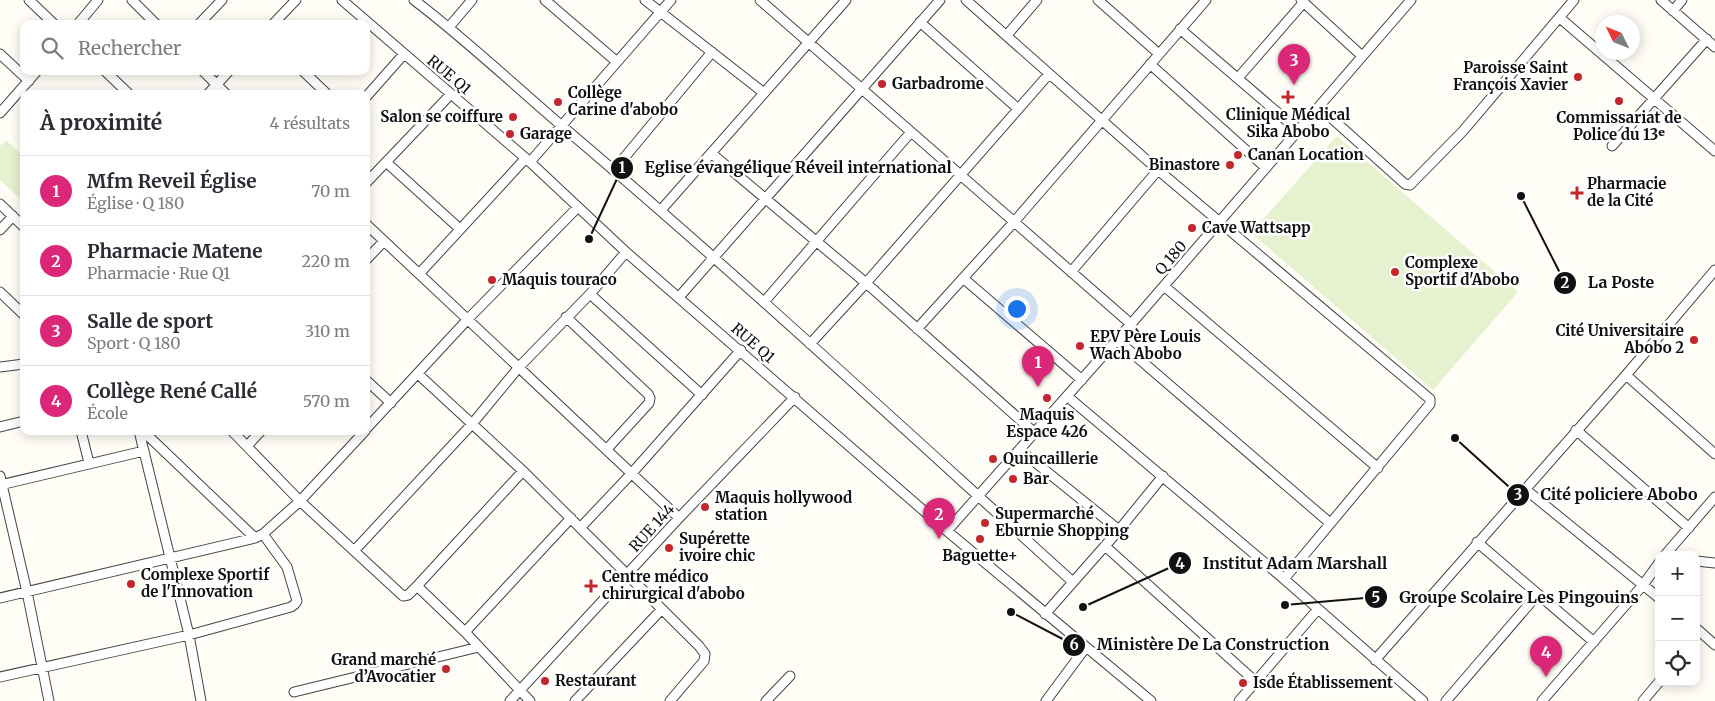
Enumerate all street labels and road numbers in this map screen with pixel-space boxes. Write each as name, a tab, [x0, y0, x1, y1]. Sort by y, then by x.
street label: RUE Q1	[424, 51, 475, 99]
street label: Q 180	[1151, 237, 1191, 279]
street label: RUE Q1	[728, 319, 779, 367]
street label: RUE 144	[625, 500, 678, 556]

